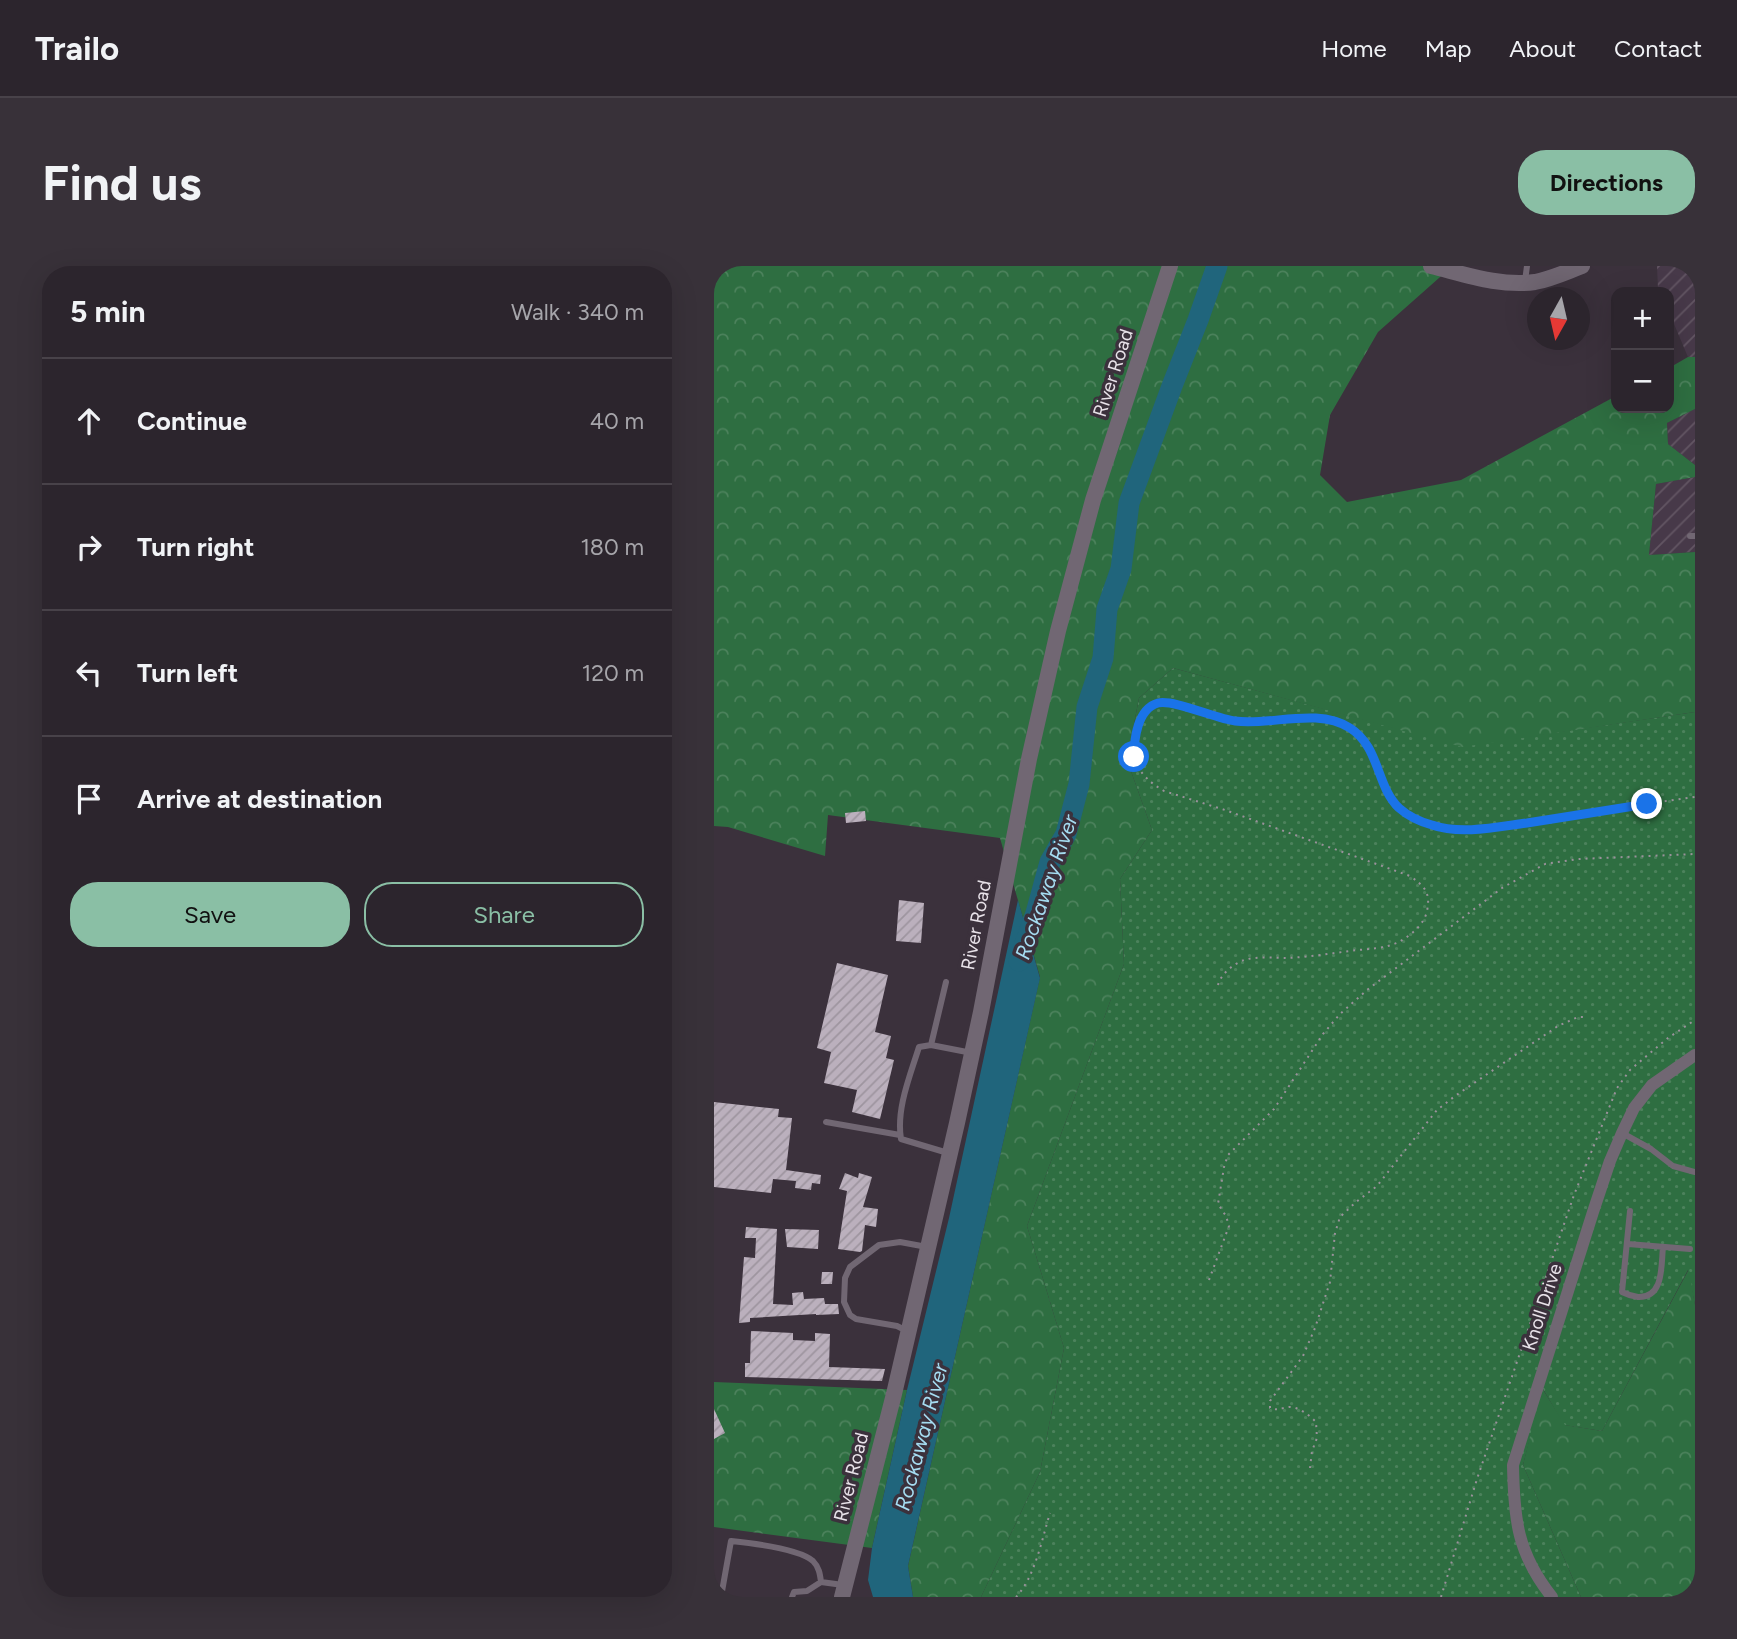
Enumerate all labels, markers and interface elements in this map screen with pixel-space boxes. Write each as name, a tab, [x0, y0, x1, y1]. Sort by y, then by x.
text: Trailo	[35, 29, 119, 68]
text: Home	[1321, 34, 1387, 63]
text: Map	[1425, 34, 1471, 63]
text: About	[1509, 34, 1576, 63]
text: Contact	[1614, 34, 1702, 63]
button: Directions	[1518, 150, 1695, 215]
text: Find us	[42, 153, 201, 212]
north arrow	[1527, 287, 1590, 350]
map controls	[1611, 287, 1674, 413]
button: +	[1611, 287, 1674, 350]
text: 5 min	[70, 293, 146, 330]
text: Walk · 340 m	[511, 298, 644, 326]
street label: River Road	[1088, 326, 1138, 420]
button: −	[1611, 350, 1674, 413]
icon: ahead	[70, 402, 108, 440]
text: Continue	[137, 405, 247, 437]
text: 40 m	[590, 407, 644, 435]
icon: right	[70, 528, 108, 566]
text: Turn right	[137, 531, 254, 563]
text: 180 m	[580, 533, 644, 561]
icon: left	[70, 654, 108, 692]
text: Turn left	[137, 657, 238, 689]
text: 120 m	[582, 659, 644, 687]
route start	[1118, 741, 1149, 772]
icon: arrive	[70, 780, 108, 818]
text: Arrive at destination	[137, 783, 382, 815]
route end	[1631, 788, 1662, 819]
water label: Rockaway River	[1010, 811, 1083, 963]
street label: River Road	[956, 878, 996, 972]
button: Save	[70, 882, 350, 947]
button: Share	[364, 882, 644, 947]
street label: Knoll Drive	[1517, 1261, 1567, 1353]
water label: Rockaway River	[889, 1360, 953, 1513]
street label: River Road	[829, 1430, 873, 1524]

